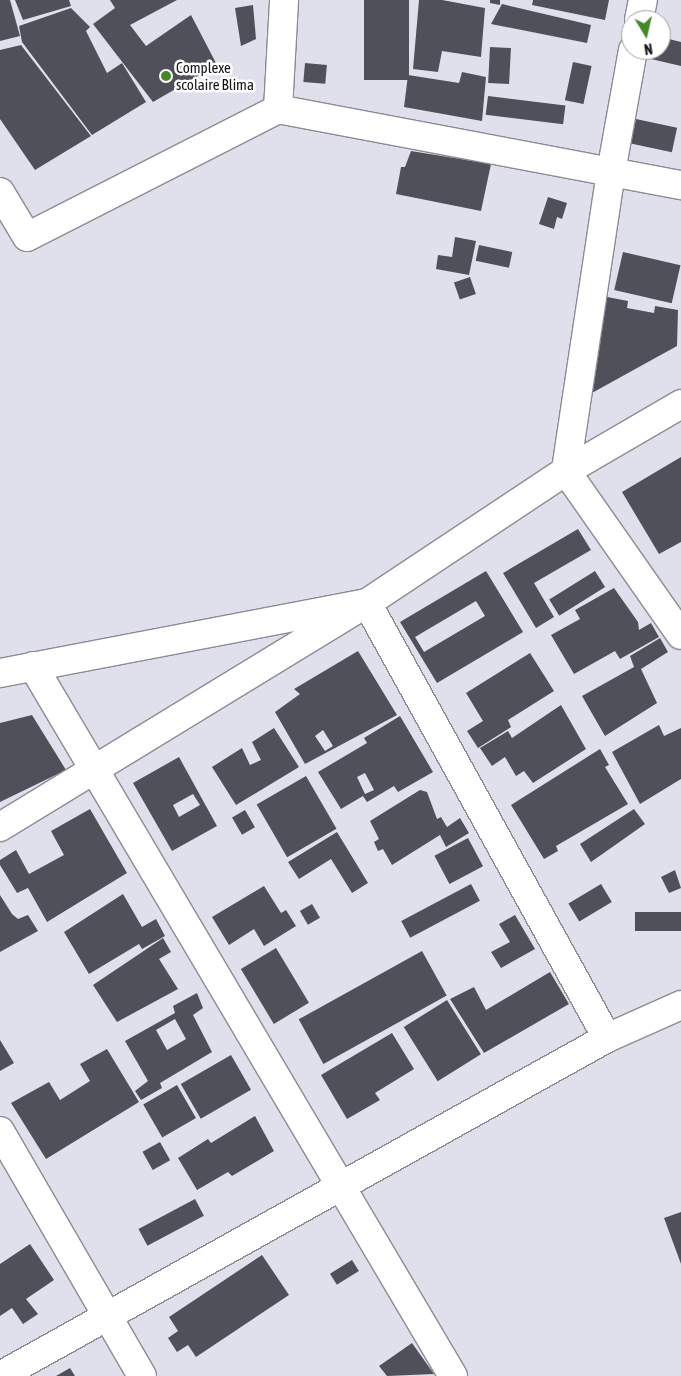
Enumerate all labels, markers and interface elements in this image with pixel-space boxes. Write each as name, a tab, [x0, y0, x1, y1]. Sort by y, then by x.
north arrow	[621, 10, 671, 60]
text: N	[643, 40, 654, 57]
place label: Complexe scolaire Blima	[176, 58, 254, 93]
marker: Complexe scolaire Blima	[160, 70, 172, 82]

